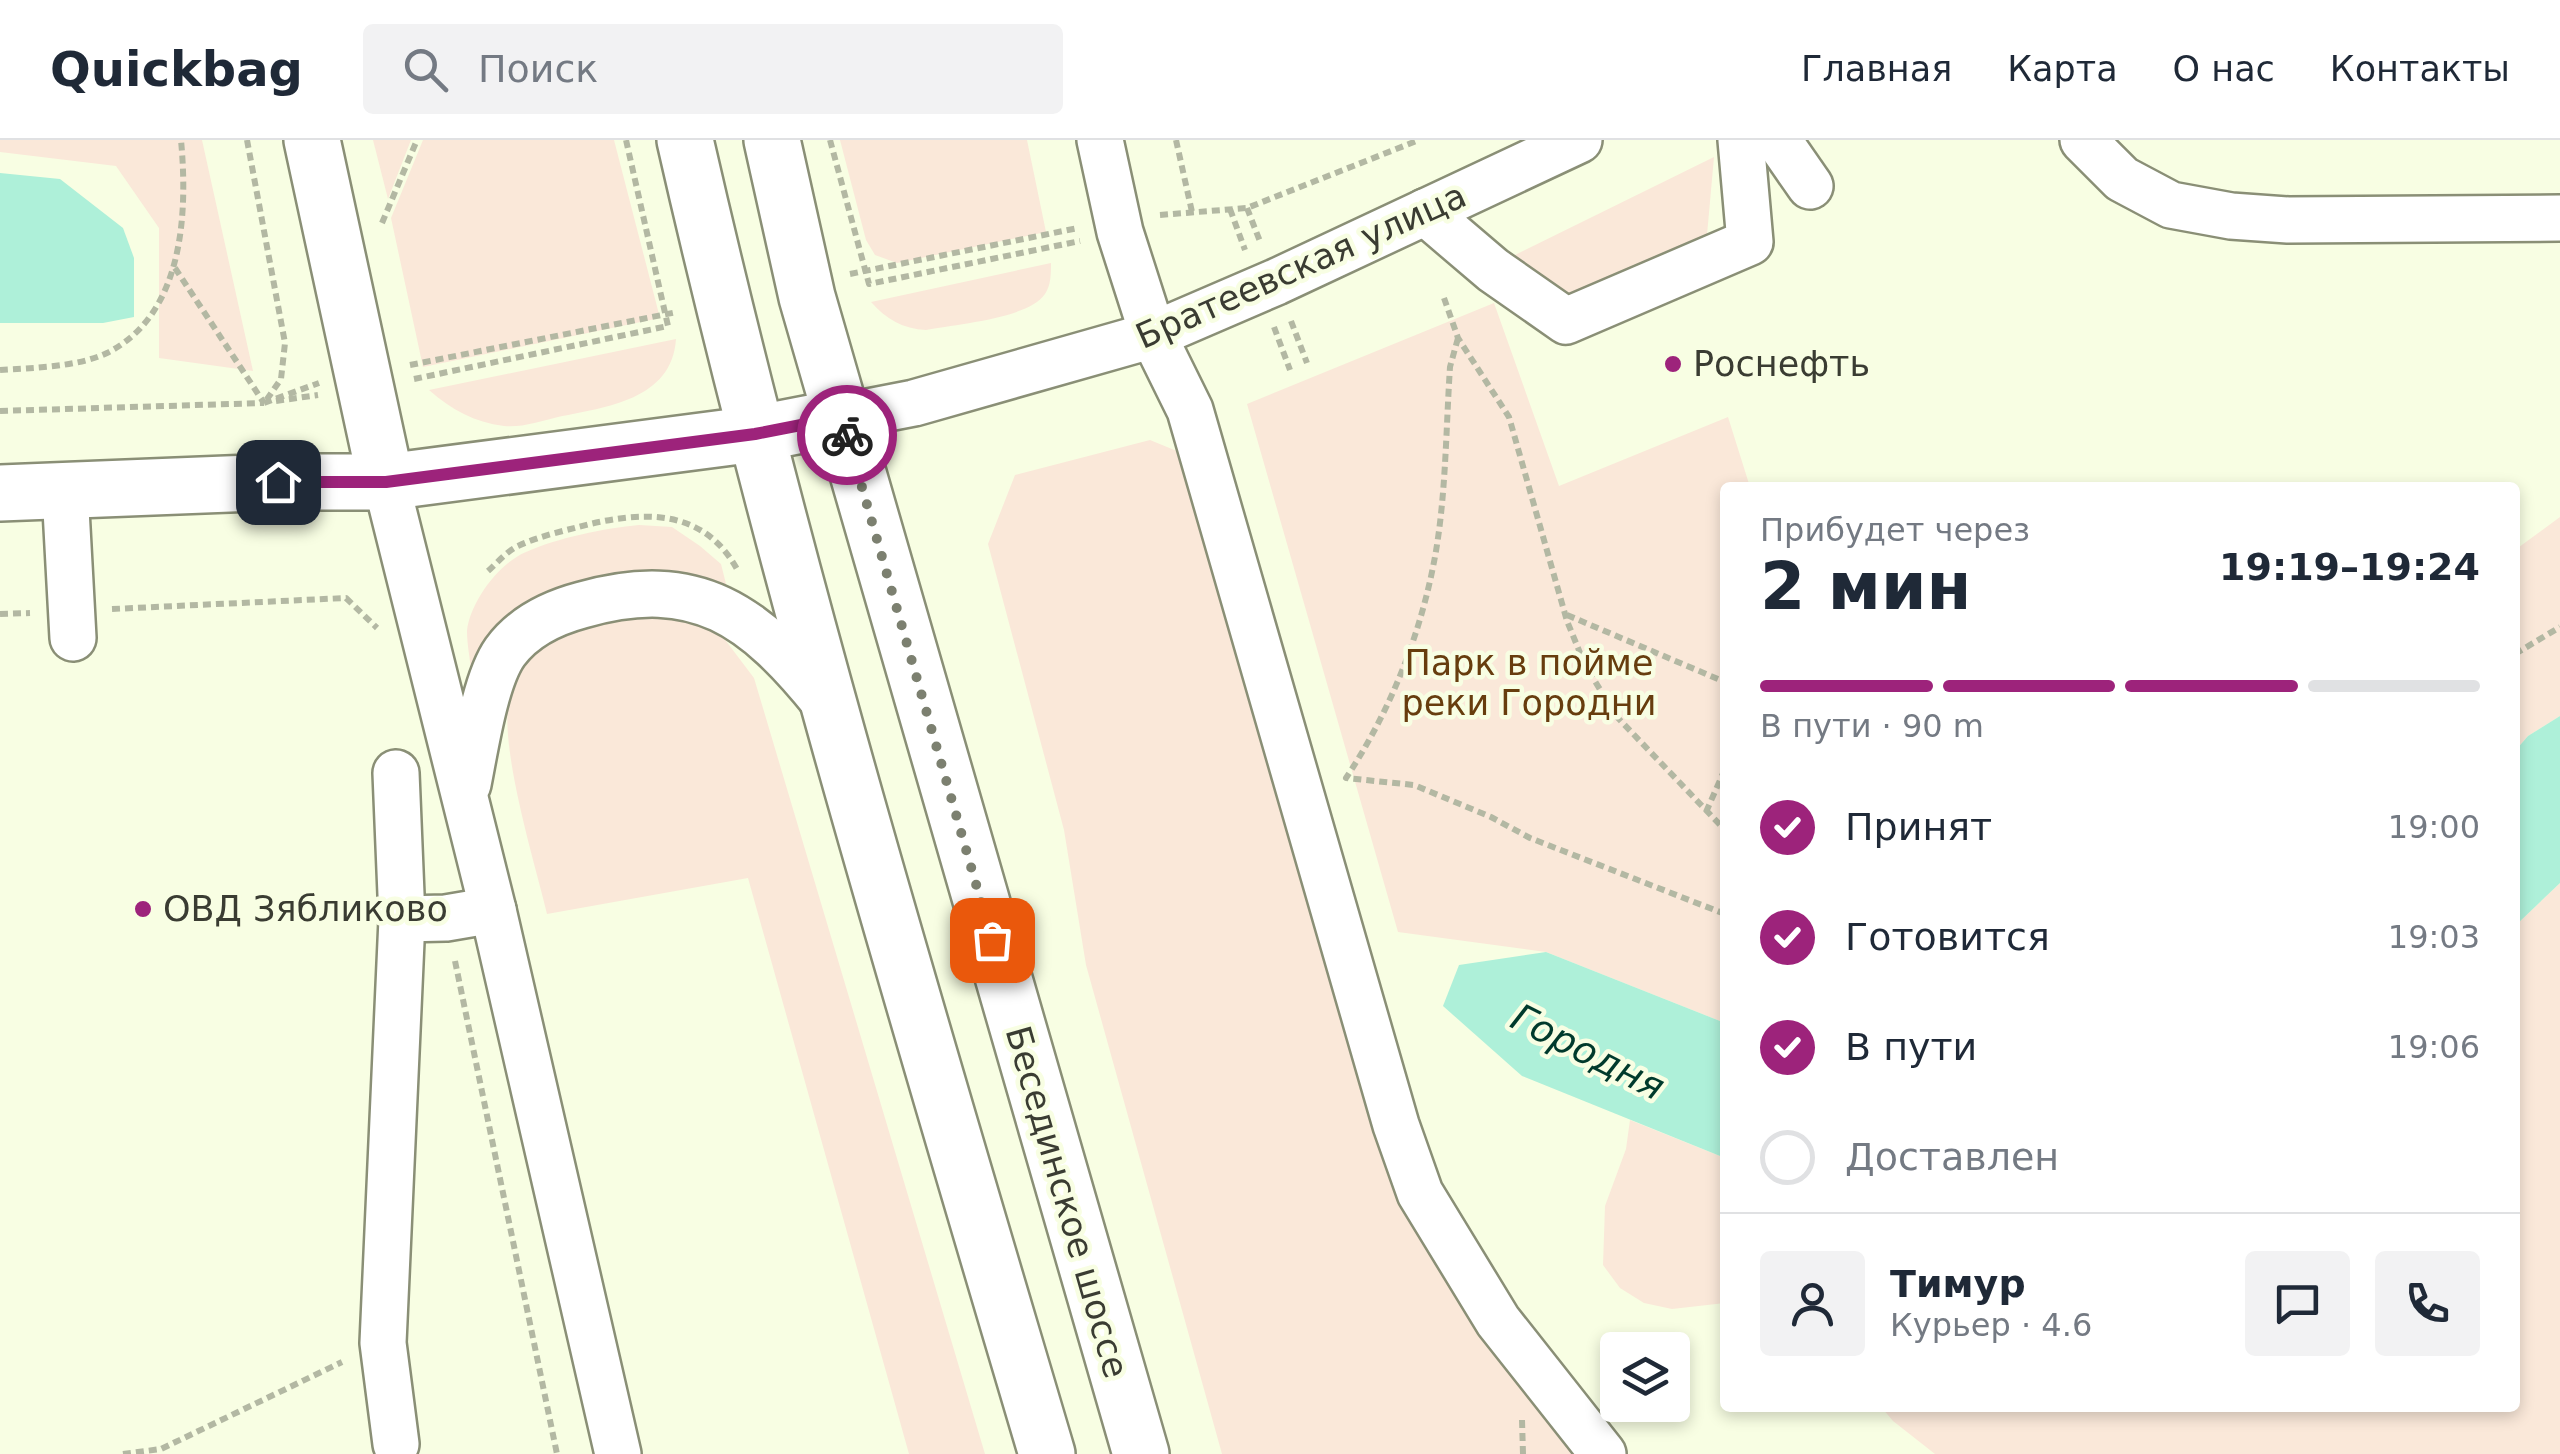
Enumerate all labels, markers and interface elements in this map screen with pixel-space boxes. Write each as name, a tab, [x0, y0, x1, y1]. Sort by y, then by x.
search box	[363, 24, 1063, 114]
text: Quickbag	[50, 41, 303, 97]
icon: search	[398, 42, 453, 97]
text: Поиск	[478, 47, 598, 91]
text: Главная	[1801, 49, 1952, 89]
text: Карта	[2007, 49, 2118, 89]
text: О нас	[2173, 49, 2275, 89]
text: Контакты	[2330, 49, 2510, 89]
street label: Братеевская улица	[1130, 175, 1472, 357]
place label: Роснефть	[1693, 344, 1870, 384]
marker: Роснефть	[1662, 353, 1684, 375]
courier	[797, 385, 897, 485]
icon: bike	[820, 408, 875, 463]
pin	[236, 440, 321, 525]
icon: home	[251, 455, 306, 510]
text: Прибудет через	[1760, 511, 2030, 549]
text: 19:19–19:24	[2219, 545, 2480, 589]
text: 2 мин	[1760, 549, 1971, 624]
park label: Парк в пойме реки Городни	[1402, 643, 1656, 723]
text: В пути · 90 m	[1760, 707, 1984, 745]
icon: check	[1760, 800, 1815, 855]
text: Принят	[1845, 805, 1992, 849]
text: 19:00	[2388, 808, 2480, 846]
place label: ОВД Зябликово	[163, 889, 448, 929]
marker: ОВД Зябликово	[132, 898, 154, 920]
pin	[950, 898, 1035, 983]
icon: check	[1760, 910, 1815, 965]
icon: bag	[965, 913, 1020, 968]
text: Готовится	[1845, 915, 2050, 959]
text: 19:03	[2388, 918, 2480, 956]
water label: Городня	[1504, 995, 1672, 1109]
icon: check	[1760, 1020, 1815, 1075]
street label: Бесединское шоссе	[998, 1022, 1136, 1382]
text: В пути	[1845, 1025, 1977, 1069]
text: 19:06	[2388, 1028, 2480, 1066]
text: Доставлен	[1845, 1135, 2059, 1179]
button: person	[1760, 1251, 1865, 1356]
button: chat	[2245, 1251, 2350, 1356]
button: phone	[2375, 1251, 2480, 1356]
text: Тимур	[1890, 1262, 2026, 1306]
text: Курьер · 4.6	[1890, 1306, 2092, 1344]
map controls	[1600, 1332, 1690, 1422]
button: layers	[1600, 1332, 1690, 1422]

